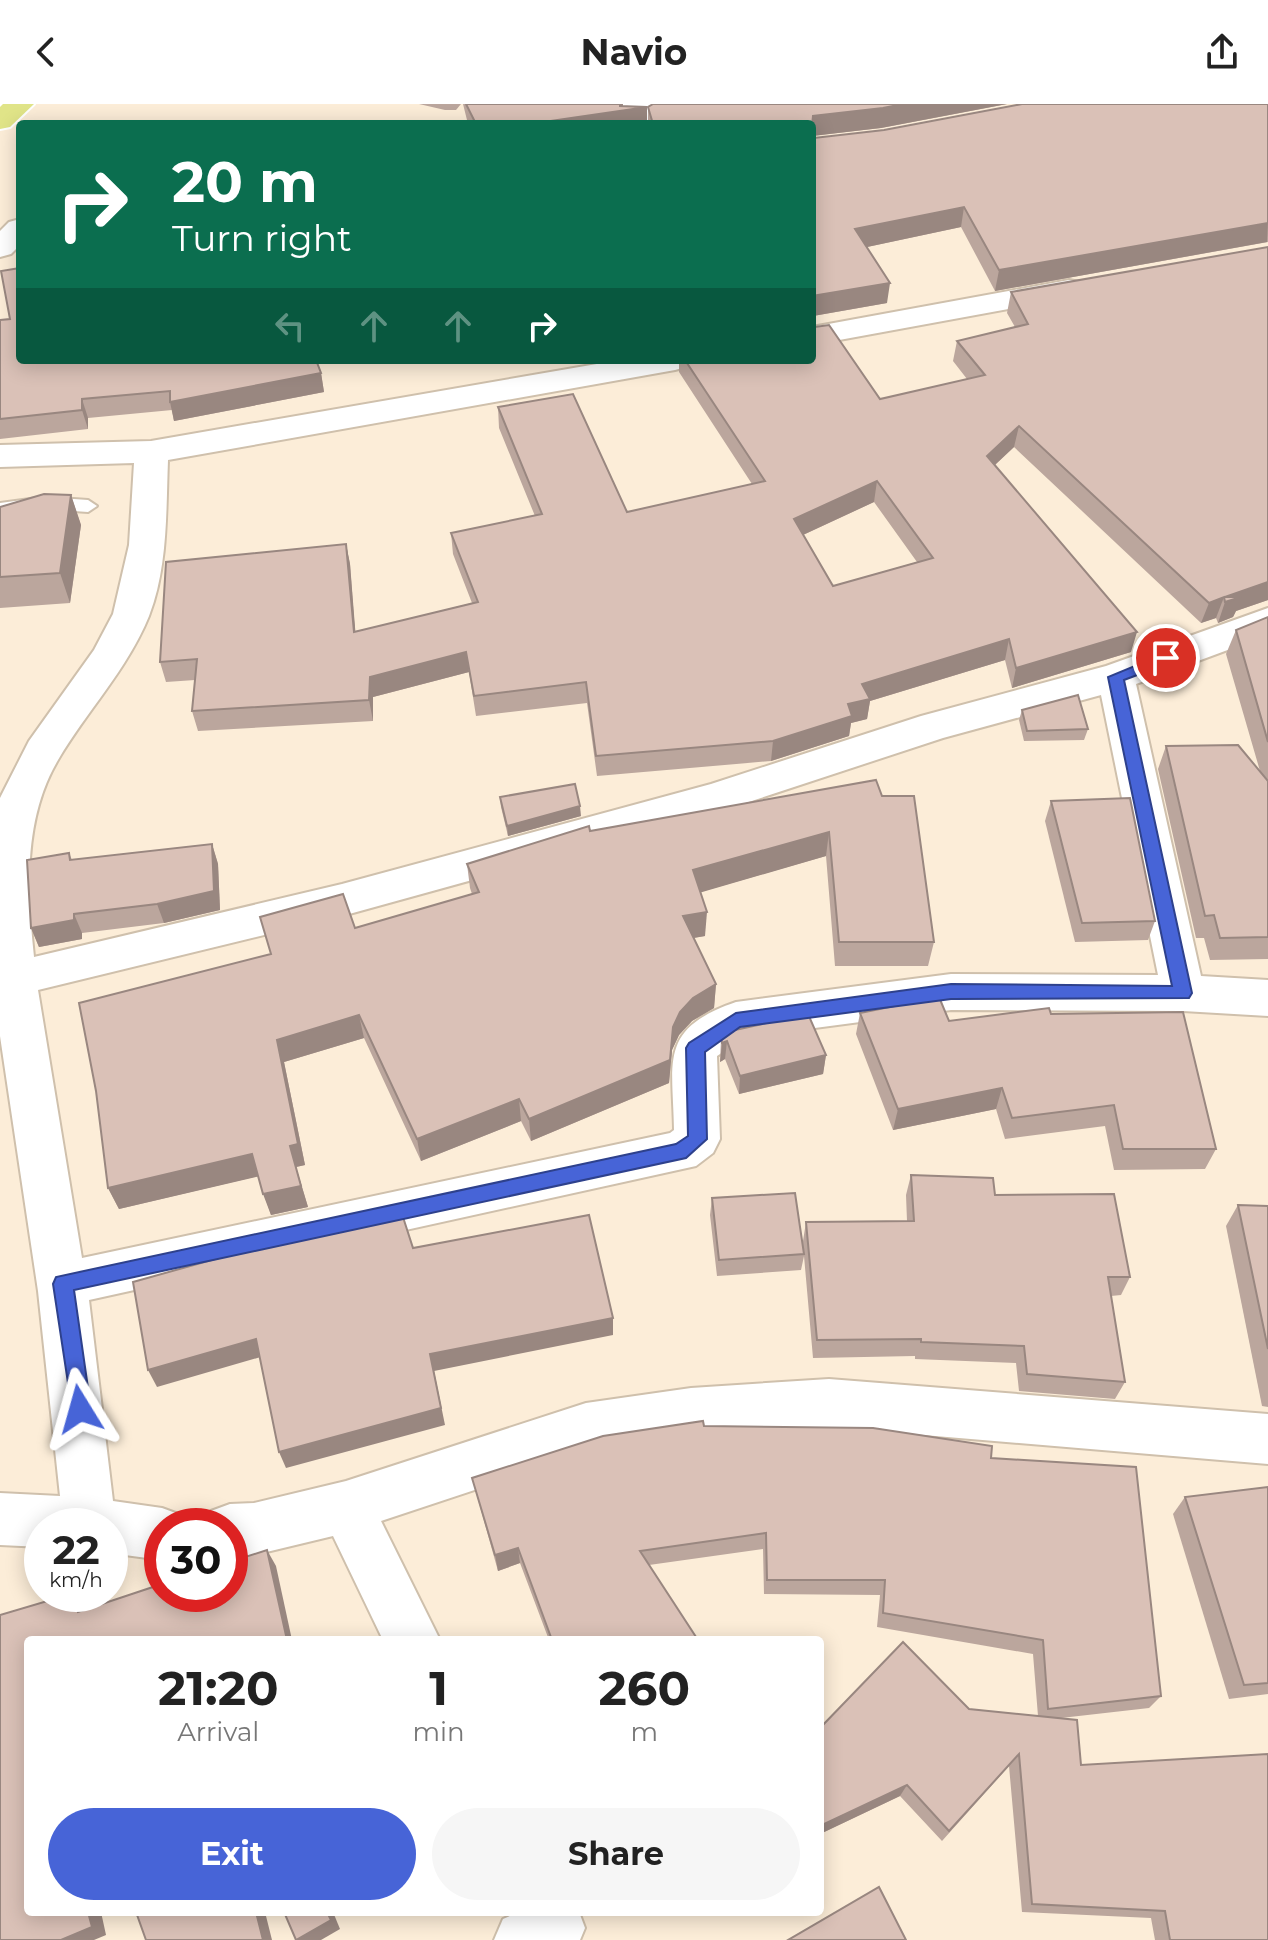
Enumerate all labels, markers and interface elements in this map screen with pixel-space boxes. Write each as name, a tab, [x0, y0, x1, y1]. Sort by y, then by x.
icon: back	[24, 30, 68, 74]
text: Navio	[581, 30, 687, 74]
icon: share	[1200, 30, 1244, 74]
text: 20 m	[172, 148, 318, 216]
icon: right	[40, 152, 144, 256]
text: Turn right	[172, 216, 352, 260]
icon: left	[268, 304, 312, 348]
icon: ahead	[352, 304, 396, 348]
icon: ahead	[436, 304, 480, 348]
icon: right	[520, 304, 564, 348]
pin	[1132, 624, 1200, 692]
icon: arrive	[1144, 636, 1188, 680]
position arrow	[38, 1367, 122, 1451]
speed limit sign: 30	[144, 1508, 248, 1612]
text: 22	[52, 1525, 100, 1574]
text: km/h	[49, 1568, 103, 1592]
text: 21:20	[158, 1659, 279, 1717]
text: 1	[429, 1659, 448, 1717]
text: 260	[599, 1659, 690, 1717]
text: Arrival	[177, 1716, 259, 1748]
text: min	[412, 1716, 465, 1748]
text: m	[631, 1716, 658, 1748]
button: Exit	[48, 1808, 416, 1900]
button: Share	[432, 1808, 800, 1900]

